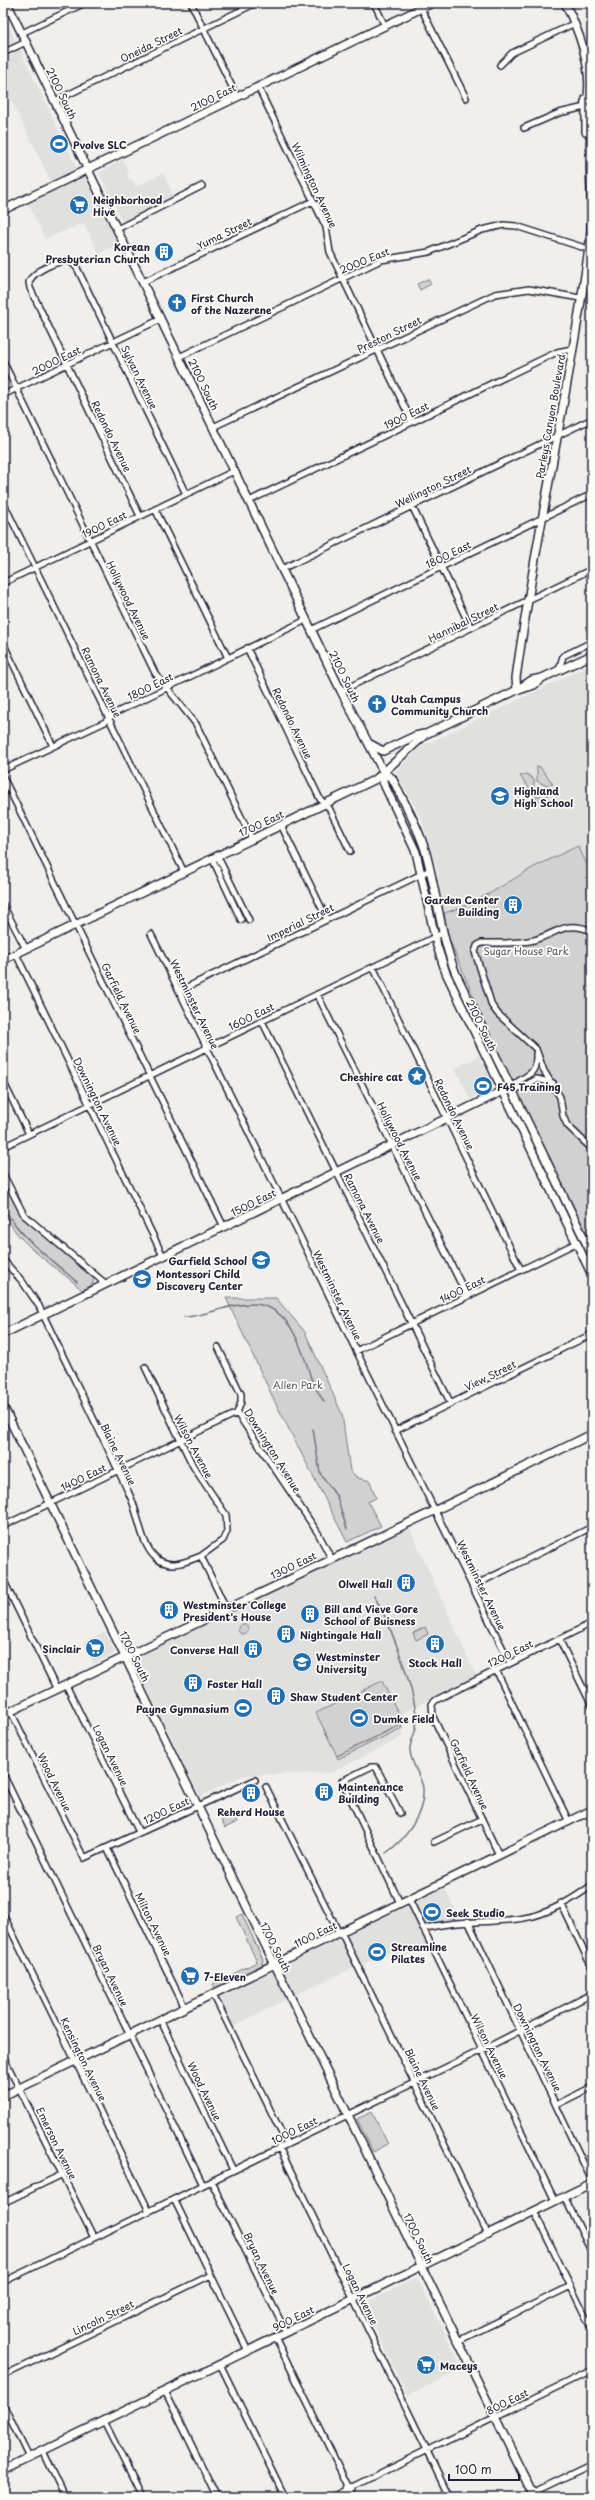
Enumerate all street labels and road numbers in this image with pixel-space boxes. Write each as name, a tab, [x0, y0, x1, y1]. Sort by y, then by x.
street label: Oneida Street	[117, 23, 185, 65]
street label: 2100 South	[43, 65, 81, 122]
street label: 2100 East	[188, 79, 238, 115]
street label: Wilmington Avenue	[289, 140, 342, 231]
street label: Yuma Street	[194, 213, 254, 253]
street label: 2000 East	[337, 243, 391, 277]
street label: Preston Street	[354, 312, 424, 356]
street label: 2000 East	[29, 342, 83, 378]
street label: Sylvan Avenue	[118, 343, 162, 412]
street label: Parleys Canyon Boulevard	[532, 353, 569, 480]
street label: 2100 South	[185, 356, 223, 413]
street label: Redondo Avenue	[88, 398, 136, 475]
street label: 1900 East	[381, 398, 431, 432]
street label: Wellington Street	[392, 461, 474, 511]
street label: 1900 East	[79, 507, 129, 541]
street label: 1800 East	[423, 537, 473, 571]
street label: Hollywood Avenue	[103, 558, 155, 643]
street label: Hannibal Street	[425, 598, 501, 646]
street label: Ramona Avenue	[78, 644, 126, 720]
street label: 2100 South	[326, 648, 364, 705]
street label: 1800 East	[125, 669, 175, 703]
street label: Redondo Avenue	[269, 685, 317, 762]
street label: 1700 East	[236, 806, 286, 840]
street label: Imperial Street	[264, 899, 336, 945]
street label: Westminster Avenue	[167, 957, 223, 1052]
street label: Garfield Avenue	[98, 960, 146, 1037]
street label: 2100 South	[463, 997, 501, 1054]
street label: 1600 East	[226, 998, 276, 1034]
street label: Downington Avenue	[70, 1054, 126, 1148]
street label: Redondo Avenue	[431, 1076, 479, 1153]
street label: Hollywood Avenue	[374, 1099, 427, 1183]
street label: Ramona Avenue	[341, 1170, 389, 1246]
street label: 1500 East	[228, 1185, 278, 1219]
street label: Westminster Avenue	[310, 1248, 366, 1343]
street label: 1400 East	[437, 1271, 487, 1307]
street label: View Street	[462, 1356, 518, 1394]
street label: Downington Avenue	[241, 1405, 305, 1496]
street label: Wilson Avenue	[171, 1411, 217, 1481]
street label: Blaine Avenue	[97, 1420, 141, 1488]
street label: 1400 East	[58, 1459, 108, 1495]
street label: Westminster Avenue	[454, 1538, 510, 1633]
street label: 1300 East	[268, 1547, 318, 1583]
street label: 1700 South	[116, 1628, 154, 1684]
street label: 1200 East	[485, 1636, 535, 1670]
street label: Logan Avenue	[90, 1722, 133, 1789]
street label: Garfield Avenue	[447, 1736, 493, 1813]
street label: Wood Avenue	[34, 1750, 76, 1814]
street label: 1200 East	[141, 1793, 191, 1827]
street label: Milton Avenue	[132, 1890, 176, 1959]
street label: 1100 East	[291, 1917, 339, 1951]
street label: 1700 South	[257, 1919, 295, 1975]
street label: Bryan Avenue	[89, 1941, 133, 2009]
street label: Downington Avenue	[510, 2000, 566, 2094]
street label: Wilson Avenue	[468, 2011, 512, 2082]
street label: Kensington Avenue	[57, 2015, 111, 2104]
street label: Blaine Avenue	[401, 2045, 445, 2113]
street label: Wood Avenue	[184, 2059, 226, 2123]
street label: Emerson Avenue	[33, 2104, 81, 2182]
street label: 1000 East	[268, 2112, 320, 2148]
street label: 1700 South	[400, 2210, 438, 2266]
street label: Bryan Avenue	[240, 2229, 284, 2297]
street label: Logan Avenue	[340, 2261, 383, 2328]
street label: Lincoln Street	[70, 2296, 136, 2338]
street label: 900 East	[270, 2301, 316, 2335]
street label: 800 East	[483, 2384, 531, 2418]

